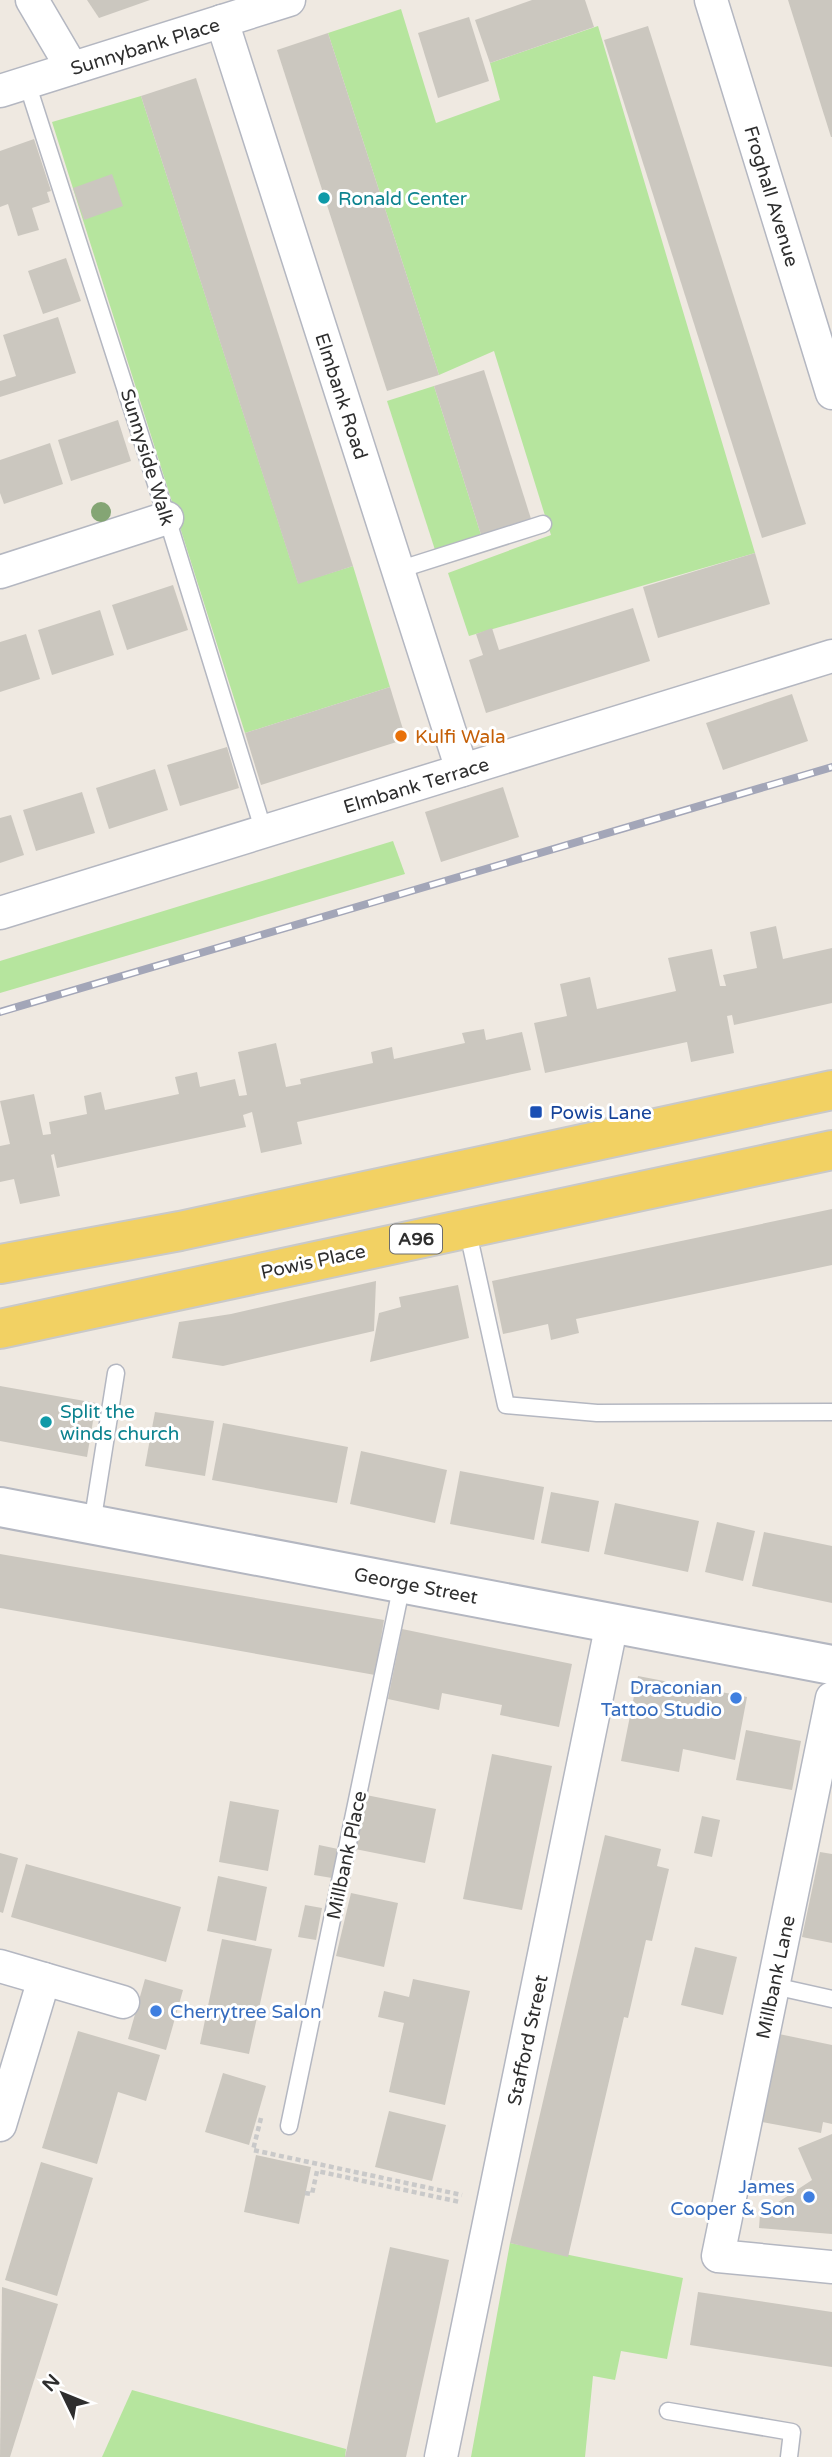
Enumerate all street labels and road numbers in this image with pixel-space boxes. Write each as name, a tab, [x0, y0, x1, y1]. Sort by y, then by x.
street label: Sunnybank Place	[68, 14, 222, 80]
street label: Froghall Avenue	[739, 123, 803, 269]
street label: Elmbank Road	[310, 330, 372, 462]
street label: Sunnyside Walk	[116, 386, 178, 528]
street label: Elmbank Terrace	[341, 753, 492, 819]
road number: A96	[390, 1224, 442, 1254]
street label: Powis Place	[259, 1240, 368, 1284]
street label: George Street	[352, 1563, 480, 1609]
street label: Millbank Place	[323, 1789, 371, 1921]
street label: Millbank Lane	[752, 1913, 800, 2041]
street label: Stafford Street	[503, 1973, 553, 2107]

